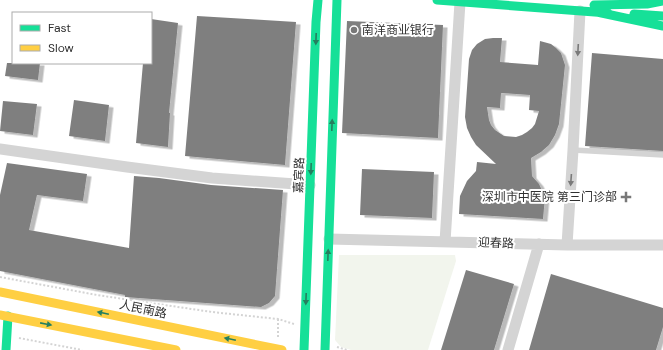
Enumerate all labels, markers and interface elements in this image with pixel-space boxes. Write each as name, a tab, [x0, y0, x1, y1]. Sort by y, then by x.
legend	[12, 12, 152, 64]
text: Fast	[48, 20, 71, 36]
place label: 南洋商业银行	[362, 22, 434, 38]
marker: 南洋商业银行	[349, 25, 359, 35]
one-way arrow	[313, 33, 319, 46]
text: Slow	[48, 40, 74, 56]
one-way arrow	[575, 44, 582, 56]
one-way arrow	[329, 119, 336, 131]
street label: 嘉宾路	[290, 157, 308, 193]
one-way arrow	[307, 163, 314, 175]
one-way arrow	[568, 174, 575, 186]
place label: 深圳市中医院 第三门诊部	[482, 189, 617, 205]
marker: 深圳市中医院 第三门诊部	[620, 191, 632, 203]
street label: 迎春路	[478, 234, 514, 252]
one-way arrow	[325, 248, 331, 261]
one-way arrow	[303, 293, 309, 306]
street label: 人民南路	[118, 296, 168, 322]
one-way arrow	[97, 310, 109, 316]
one-way arrow	[40, 321, 52, 327]
one-way arrow	[224, 336, 236, 342]

